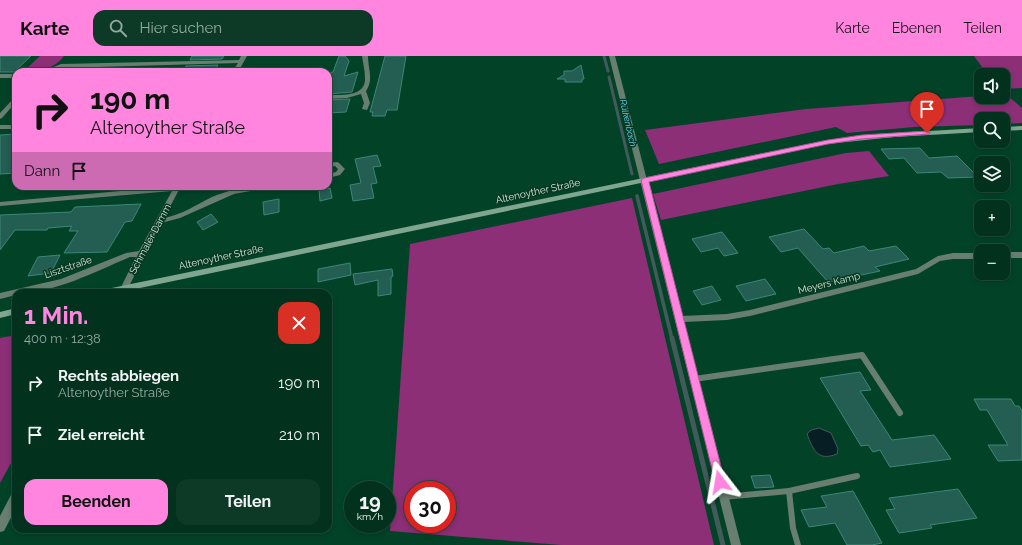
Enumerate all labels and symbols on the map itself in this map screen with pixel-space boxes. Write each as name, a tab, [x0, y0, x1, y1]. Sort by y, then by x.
pin	[910, 92, 944, 133]
water label: Rülkenbach	[618, 98, 638, 148]
street label: Altenoyther Straße	[495, 177, 581, 205]
street label: Schmaler Damm	[127, 202, 173, 276]
street label: Altenoyther Straße	[178, 243, 264, 271]
street label: Lisztstraße	[43, 254, 93, 280]
street label: Meyers Kamp	[797, 270, 861, 296]
position arrow	[699, 461, 741, 503]
speed limit sign: 30	[404, 481, 456, 533]

